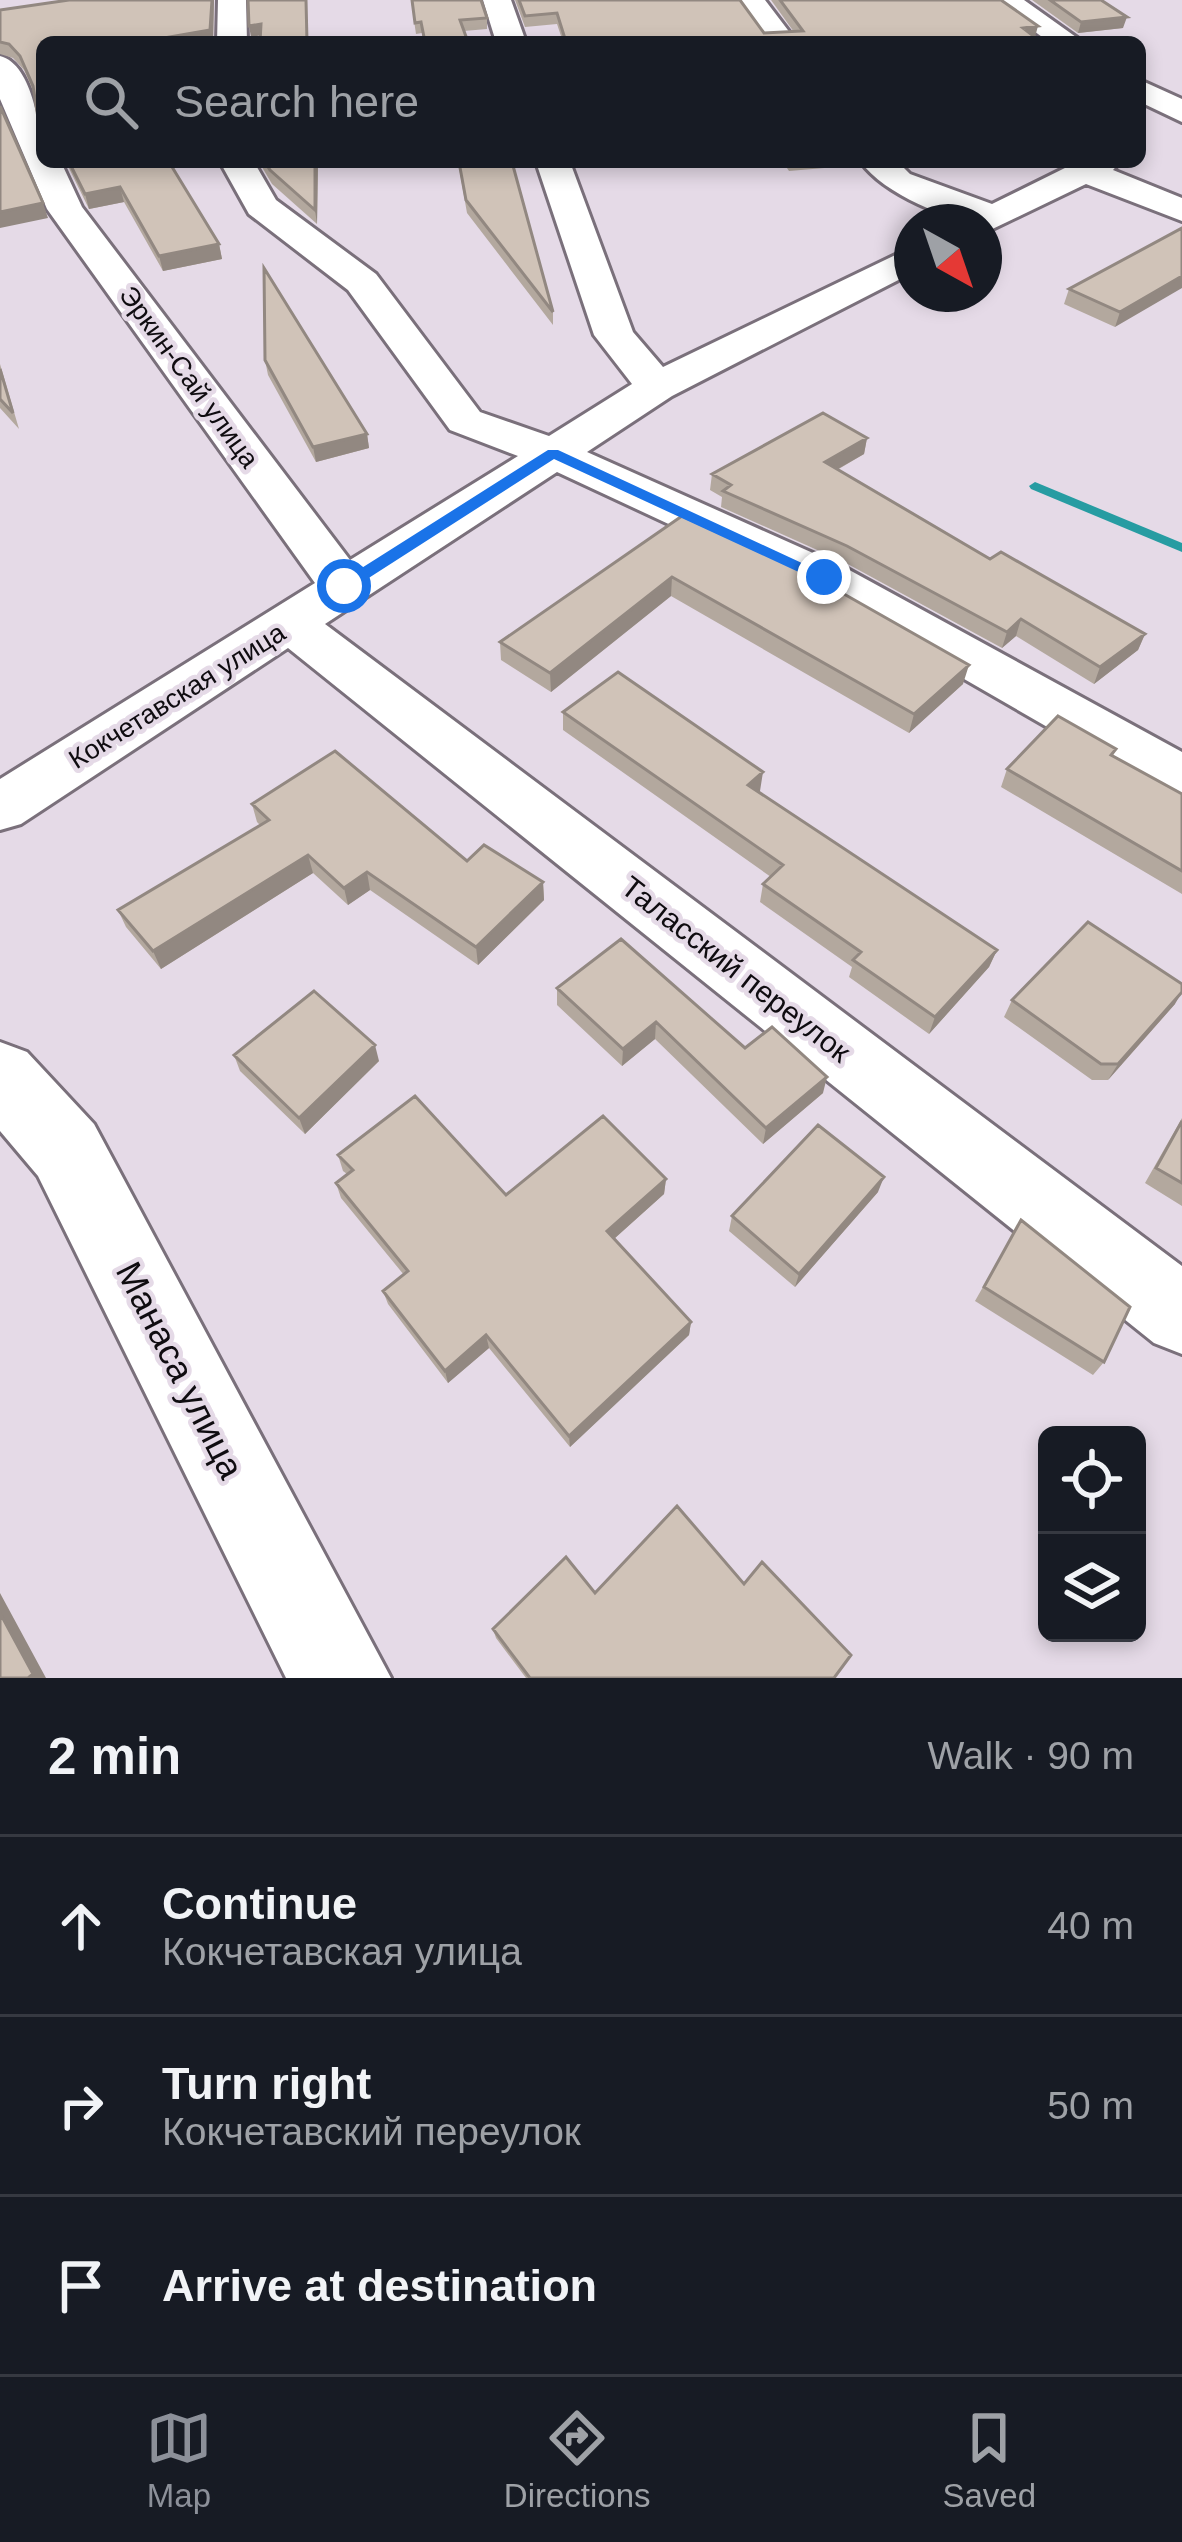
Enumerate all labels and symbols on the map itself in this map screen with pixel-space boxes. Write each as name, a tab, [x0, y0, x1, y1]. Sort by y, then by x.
north arrow	[894, 204, 1002, 312]
street label: Эркин-Сай улица	[113, 280, 265, 474]
route end	[797, 550, 851, 604]
route start	[317, 559, 371, 613]
street label: Кокчетавская улица	[63, 617, 291, 775]
street label: Таласский переулок	[615, 870, 857, 1069]
street label: Манаса улица	[108, 1255, 253, 1486]

